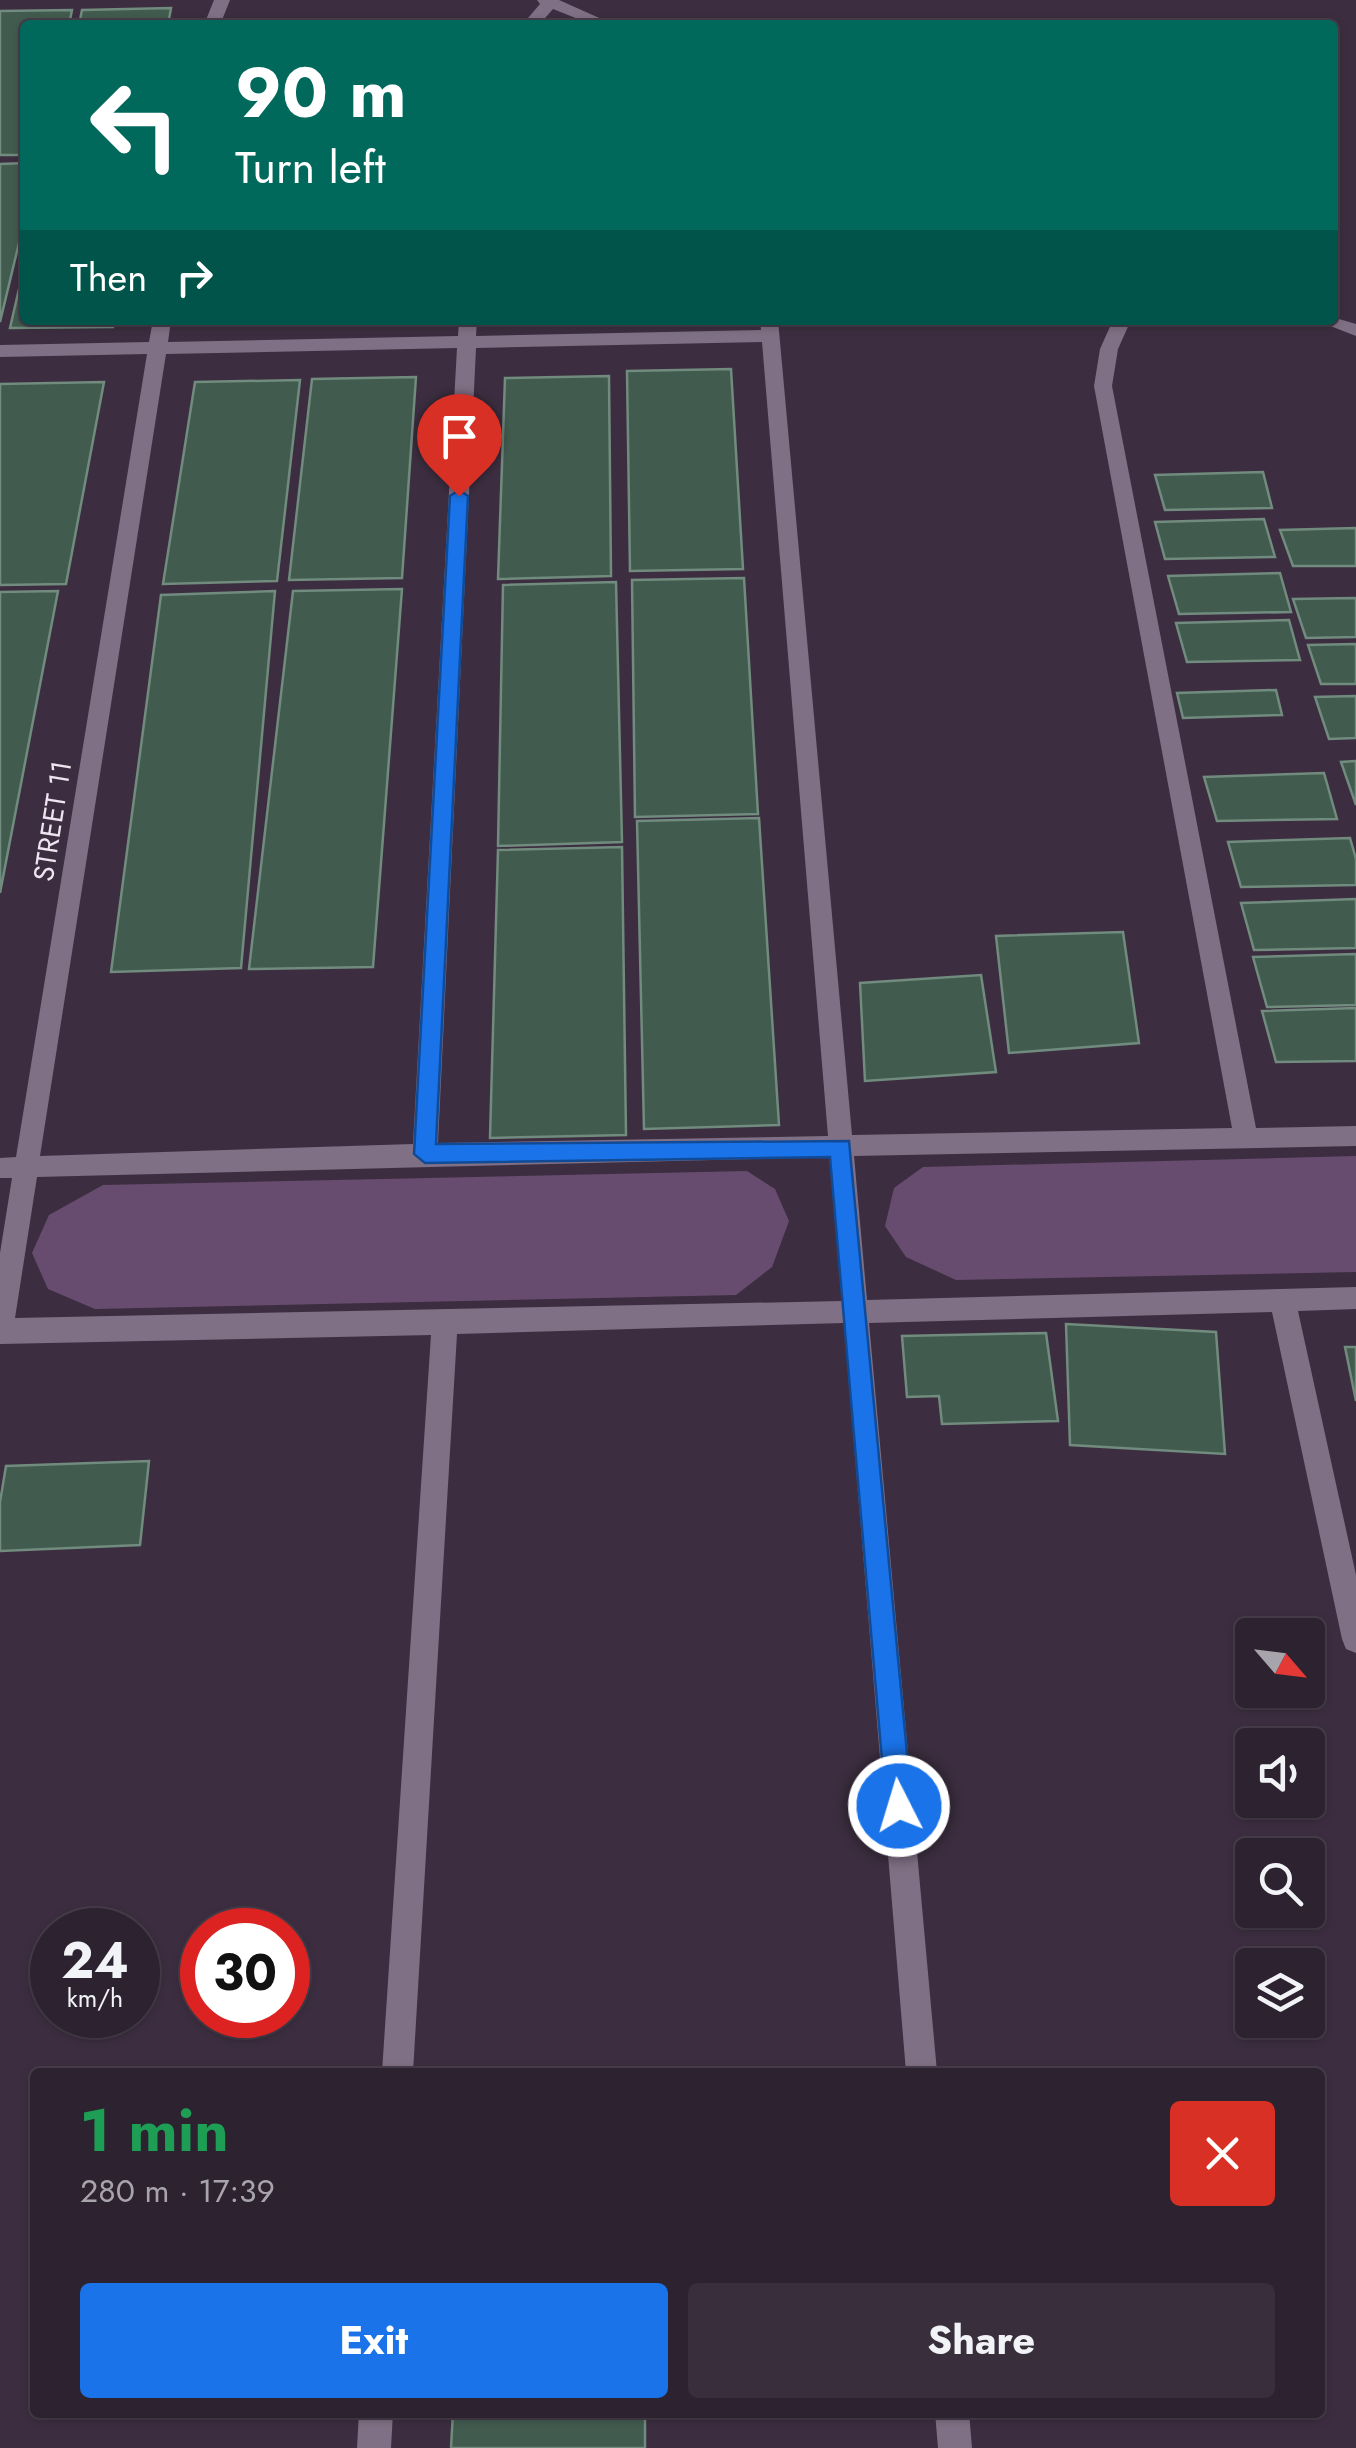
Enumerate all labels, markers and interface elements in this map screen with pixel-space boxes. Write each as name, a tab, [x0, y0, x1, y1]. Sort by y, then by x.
text: 90 m	[235, 42, 407, 143]
icon: left	[70, 60, 200, 190]
text: Turn left	[235, 135, 386, 200]
text: Then	[70, 250, 147, 305]
icon: right	[167, 250, 222, 305]
pin	[417, 394, 502, 497]
icon: arrive	[432, 409, 487, 464]
street label: STREET 11	[23, 758, 82, 884]
north arrow	[1235, 1618, 1325, 1708]
map controls	[1235, 1618, 1325, 2038]
button: sound	[1235, 1728, 1325, 1818]
position arrow	[847, 1754, 951, 1858]
button: search	[1235, 1838, 1325, 1928]
speed limit sign: 30	[180, 1908, 310, 2038]
text: 24	[61, 1924, 129, 1997]
button: layers	[1235, 1948, 1325, 2038]
text: km/h	[67, 1980, 123, 2016]
text: 1 min	[80, 2087, 229, 2174]
button: close	[1170, 2101, 1275, 2206]
text: 280 m · 17:39	[80, 2168, 275, 2214]
button: Exit	[80, 2283, 668, 2398]
button: Share	[688, 2283, 1275, 2398]

